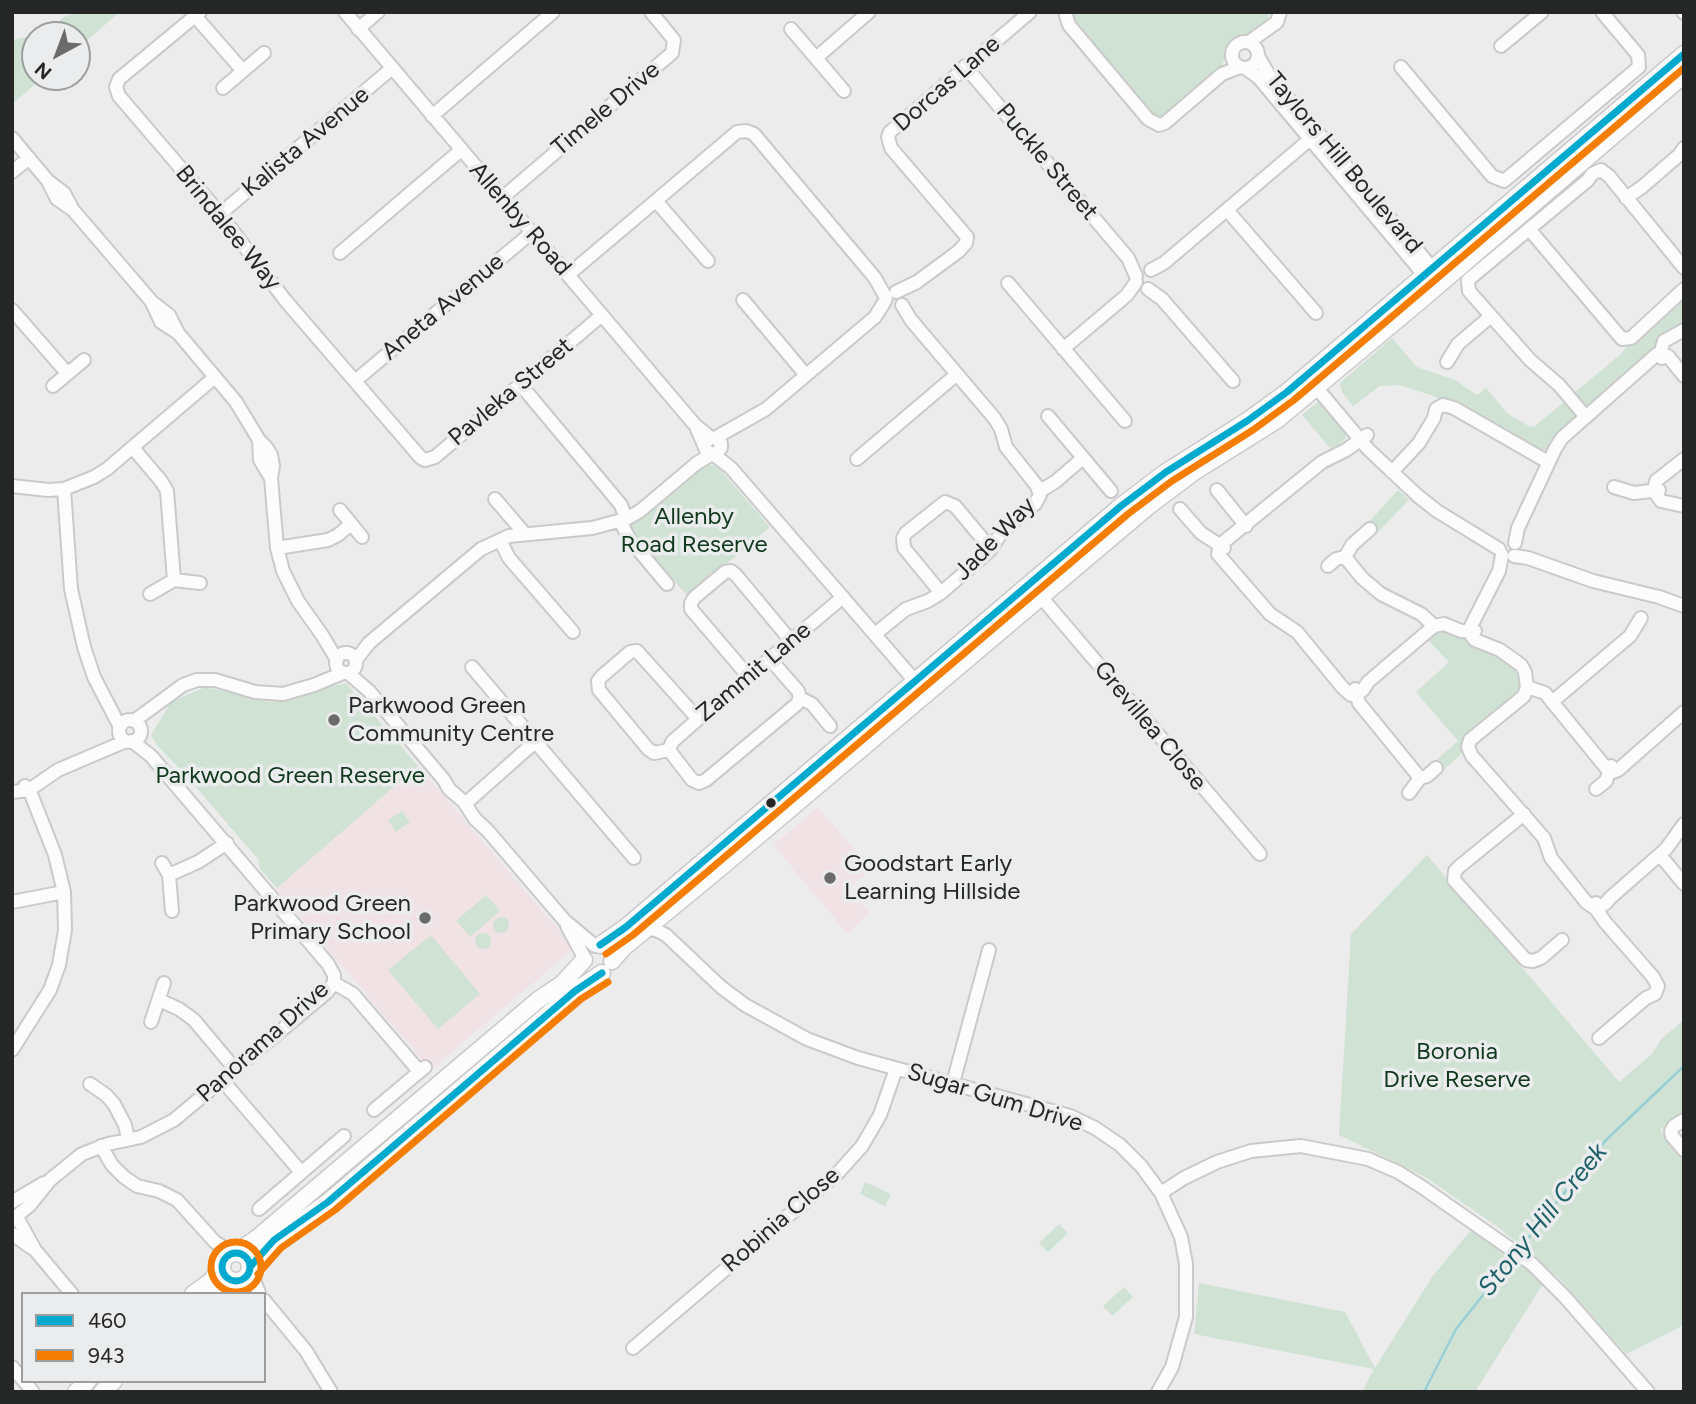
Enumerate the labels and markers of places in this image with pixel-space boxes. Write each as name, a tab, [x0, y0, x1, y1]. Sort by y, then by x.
place label: Parkwood Green Community Centre	[348, 692, 554, 748]
marker: Parkwood Green Community Centre	[326, 712, 342, 728]
unlabelled marker	[764, 796, 778, 810]
place label: Goodstart Early Learning Hillside	[844, 850, 1020, 906]
marker: Goodstart Early Learning Hillside	[822, 870, 838, 886]
place label: Parkwood Green Primary School	[233, 890, 411, 946]
marker: Parkwood Green Primary School	[417, 910, 433, 926]

